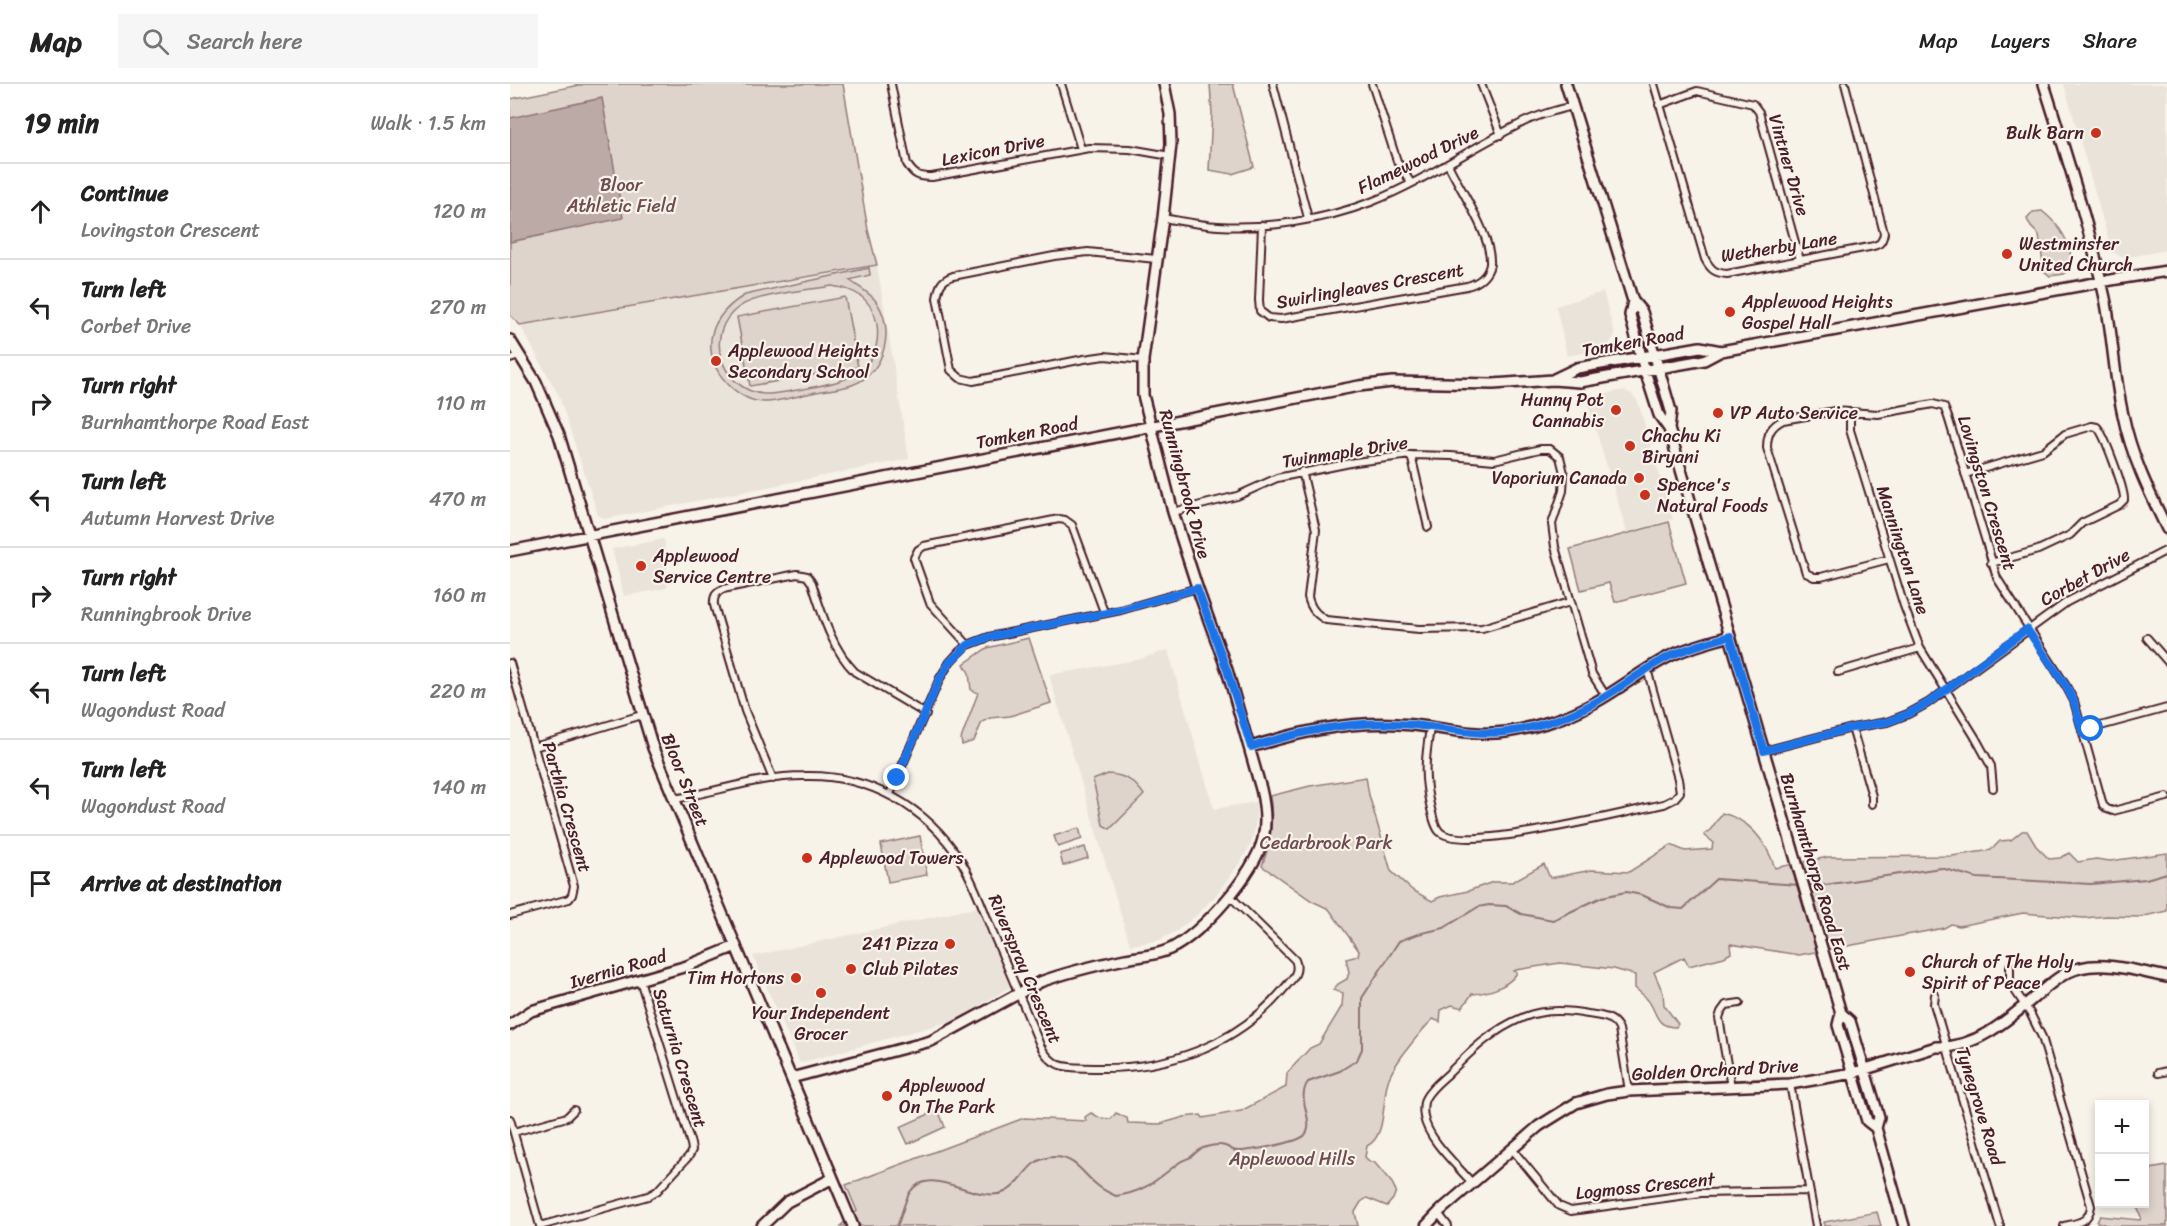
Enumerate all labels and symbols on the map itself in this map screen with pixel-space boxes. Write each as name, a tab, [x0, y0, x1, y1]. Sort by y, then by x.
street label: Vintner Drive	[1759, 110, 1819, 220]
street label: Flamewood Drive	[1352, 117, 1485, 203]
place label: Bulk Barn	[2006, 117, 2084, 149]
street label: Lexicon Drive	[938, 124, 1048, 176]
marker: Bulk Barn	[2089, 126, 2103, 140]
park label: Bloor Athletic Field	[566, 169, 677, 222]
street label: Wetherby Lane	[1719, 222, 1839, 272]
place label: Westminster United Church	[2019, 228, 2133, 281]
marker: Westminster United Church	[2000, 247, 2014, 261]
street label: Swirlingleaves Crescent	[1274, 254, 1466, 318]
place label: Applewood Heights Gospel Hall	[1741, 286, 1893, 339]
marker: Applewood Heights Gospel Hall	[1723, 305, 1737, 319]
street label: Tomken Road	[1580, 317, 1688, 367]
place label: Applewood Heights Secondary School	[727, 335, 879, 388]
marker: Applewood Heights Secondary School	[709, 354, 723, 368]
place label: Hunny Pot Cannabis	[1521, 384, 1605, 437]
place label: VP Auto Service	[1730, 397, 1858, 429]
marker: Hunny Pot Cannabis	[1609, 403, 1623, 417]
street label: Runningbrook Drive	[1150, 406, 1220, 562]
marker: VP Auto Service	[1711, 406, 1725, 420]
street label: Tomken Road	[973, 407, 1082, 459]
street label: Lovingston Crescent	[1948, 411, 2026, 575]
place label: Chachu Ki Biryani	[1642, 420, 1721, 473]
street label: Twinmaple Drive	[1280, 426, 1410, 478]
marker: Chachu Ki Biryani	[1623, 439, 1637, 453]
place label: Vaporium Canada	[1492, 462, 1627, 494]
place label: Spence's Natural Foods	[1657, 469, 1769, 522]
marker: Vaporium Canada	[1632, 471, 1646, 485]
street label: Mannington Lane	[1867, 481, 1939, 619]
marker: Spence's Natural Foods	[1638, 488, 1652, 502]
street label: Corbet Drive	[2034, 539, 2136, 615]
place label: Applewood Service Centre	[652, 540, 771, 593]
marker: Applewood Service Centre	[634, 559, 648, 573]
route start	[2077, 715, 2103, 741]
street label: Bloor Street	[652, 728, 718, 832]
street label: Parthia Crescent	[533, 738, 601, 877]
route end	[883, 764, 909, 790]
street label: Burnhamthorpe Road East	[1771, 769, 1861, 975]
park label: Cedarbrook Park	[1260, 827, 1393, 859]
place label: Applewood Towers	[818, 842, 964, 874]
marker: Applewood Towers	[800, 851, 814, 865]
street label: Riverspray Crescent	[979, 889, 1071, 1049]
place label: 241 Pizza	[862, 928, 939, 960]
marker: 241 Pizza	[943, 937, 957, 951]
street label: Ivernia Road	[565, 940, 672, 998]
place label: Church of The Holy Spirit of Peace	[1922, 946, 2074, 999]
place label: Club Pilates	[863, 953, 959, 985]
place label: Tim Hortons	[687, 962, 785, 994]
marker: Club Pilates	[844, 962, 858, 976]
marker: Church of The Holy Spirit of Peace	[1903, 965, 1917, 979]
marker: Tim Hortons	[789, 971, 803, 985]
street label: Saturnia Crescent	[643, 984, 717, 1132]
marker: Your Independent Grocer	[814, 986, 828, 1000]
place label: Your Independent Grocer	[752, 997, 890, 1050]
street label: Tynegrove Road	[1947, 1043, 2014, 1171]
street label: Golden Orchard Drive	[1631, 1050, 1799, 1090]
place label: Applewood On The Park	[898, 1070, 995, 1123]
marker: Applewood On The Park	[880, 1089, 894, 1103]
park label: Applewood Hills	[1228, 1143, 1356, 1175]
street label: Logmoss Crescent	[1574, 1163, 1717, 1209]

